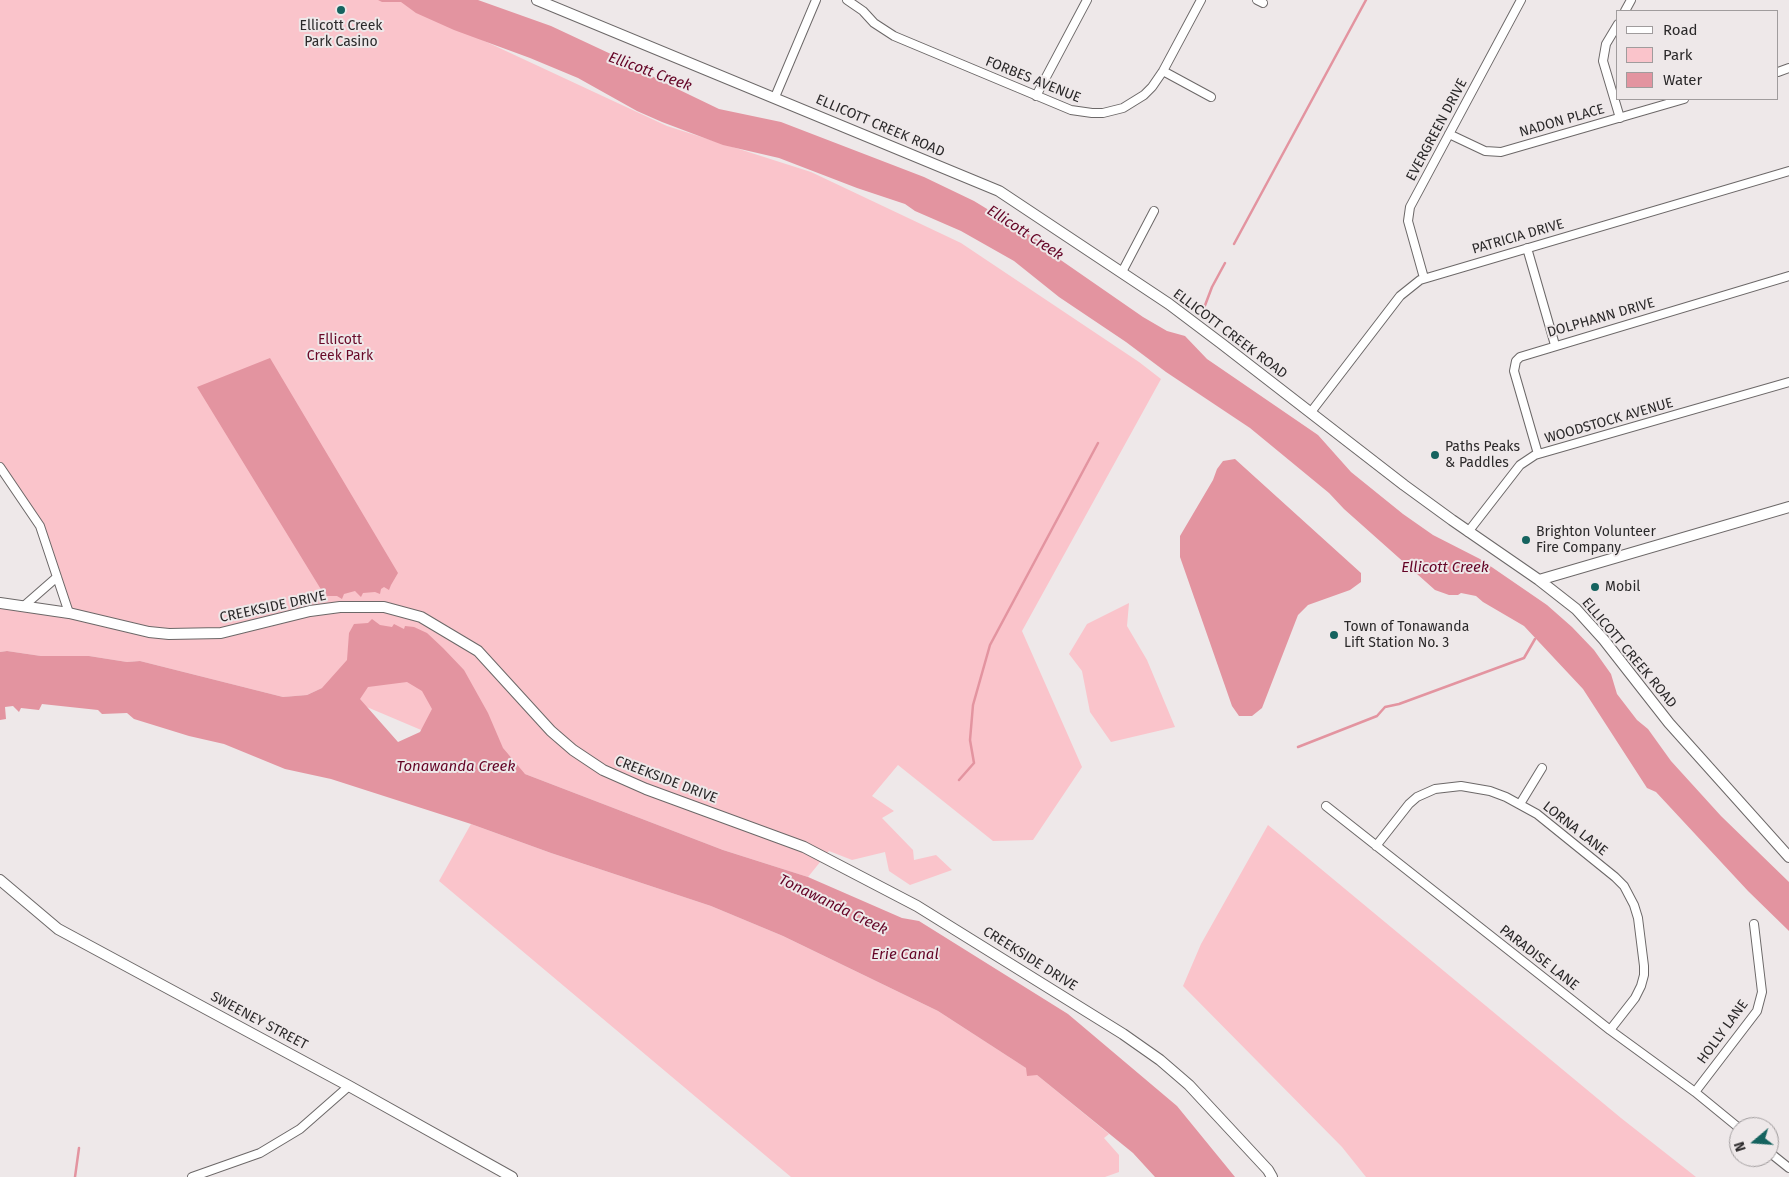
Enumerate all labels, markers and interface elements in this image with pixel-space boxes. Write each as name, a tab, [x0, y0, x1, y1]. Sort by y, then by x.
marker: Ellicott Creek Park Casino	[335, 4, 347, 16]
legend	[1616, 10, 1779, 100]
place label: Ellicott Creek Park Casino	[300, 18, 382, 50]
text: Road	[1663, 21, 1698, 39]
text: Park	[1663, 46, 1693, 64]
water label: Ellicott Creek	[606, 49, 694, 95]
street label: FORBES AVENUE	[983, 53, 1083, 107]
text: Water	[1663, 71, 1702, 89]
street label: EVERGREEN DRIVE	[1403, 76, 1471, 184]
street label: ELLICOTT CREEK ROAD	[813, 91, 947, 161]
street label: NADON PLACE	[1517, 101, 1607, 141]
water label: Ellicott Creek	[983, 202, 1067, 264]
street label: PATRICIA DRIVE	[1470, 216, 1566, 258]
street label: ELLICOTT CREEK ROAD	[1170, 286, 1290, 382]
street label: DOLPHANN DRIVE	[1545, 295, 1657, 341]
park label: Ellicott Creek Park	[307, 332, 373, 364]
street label: WOODSTOCK AVENUE	[1543, 395, 1675, 447]
place label: Paths Peaks & Paddles	[1445, 439, 1520, 472]
marker: Paths Peaks & Paddles	[1429, 449, 1441, 461]
place label: Brighton Volunteer Fire Company	[1536, 524, 1656, 556]
marker: Brighton Volunteer Fire Company	[1520, 534, 1532, 546]
water label: Ellicott Creek	[1401, 559, 1489, 577]
place label: Mobil	[1605, 579, 1640, 595]
marker: Mobil	[1589, 581, 1601, 593]
street label: CREEKSIDE DRIVE	[218, 588, 328, 626]
street label: ELLICOTT CREEK ROAD	[1578, 594, 1680, 712]
place label: Town of Tonawanda Lift Station No. 3	[1344, 619, 1469, 652]
marker: Town of Tonawanda Lift Station No. 3	[1328, 629, 1340, 641]
street label: CREEKSIDE DRIVE	[612, 753, 720, 807]
water label: Tonawanda Creek	[397, 758, 515, 776]
street label: LORNA LANE	[1539, 798, 1611, 860]
water label: Tonawanda Creek	[776, 871, 890, 939]
street label: PARADISE LANE	[1496, 922, 1582, 994]
street label: CREEKSIDE DRIVE	[980, 923, 1080, 995]
water label: Erie Canal	[871, 946, 939, 964]
street label: SWEENEY STREET	[208, 988, 310, 1054]
street label: HOLLY LANE	[1694, 997, 1752, 1067]
north arrow	[1729, 1117, 1779, 1167]
text: N	[1731, 1139, 1750, 1154]

